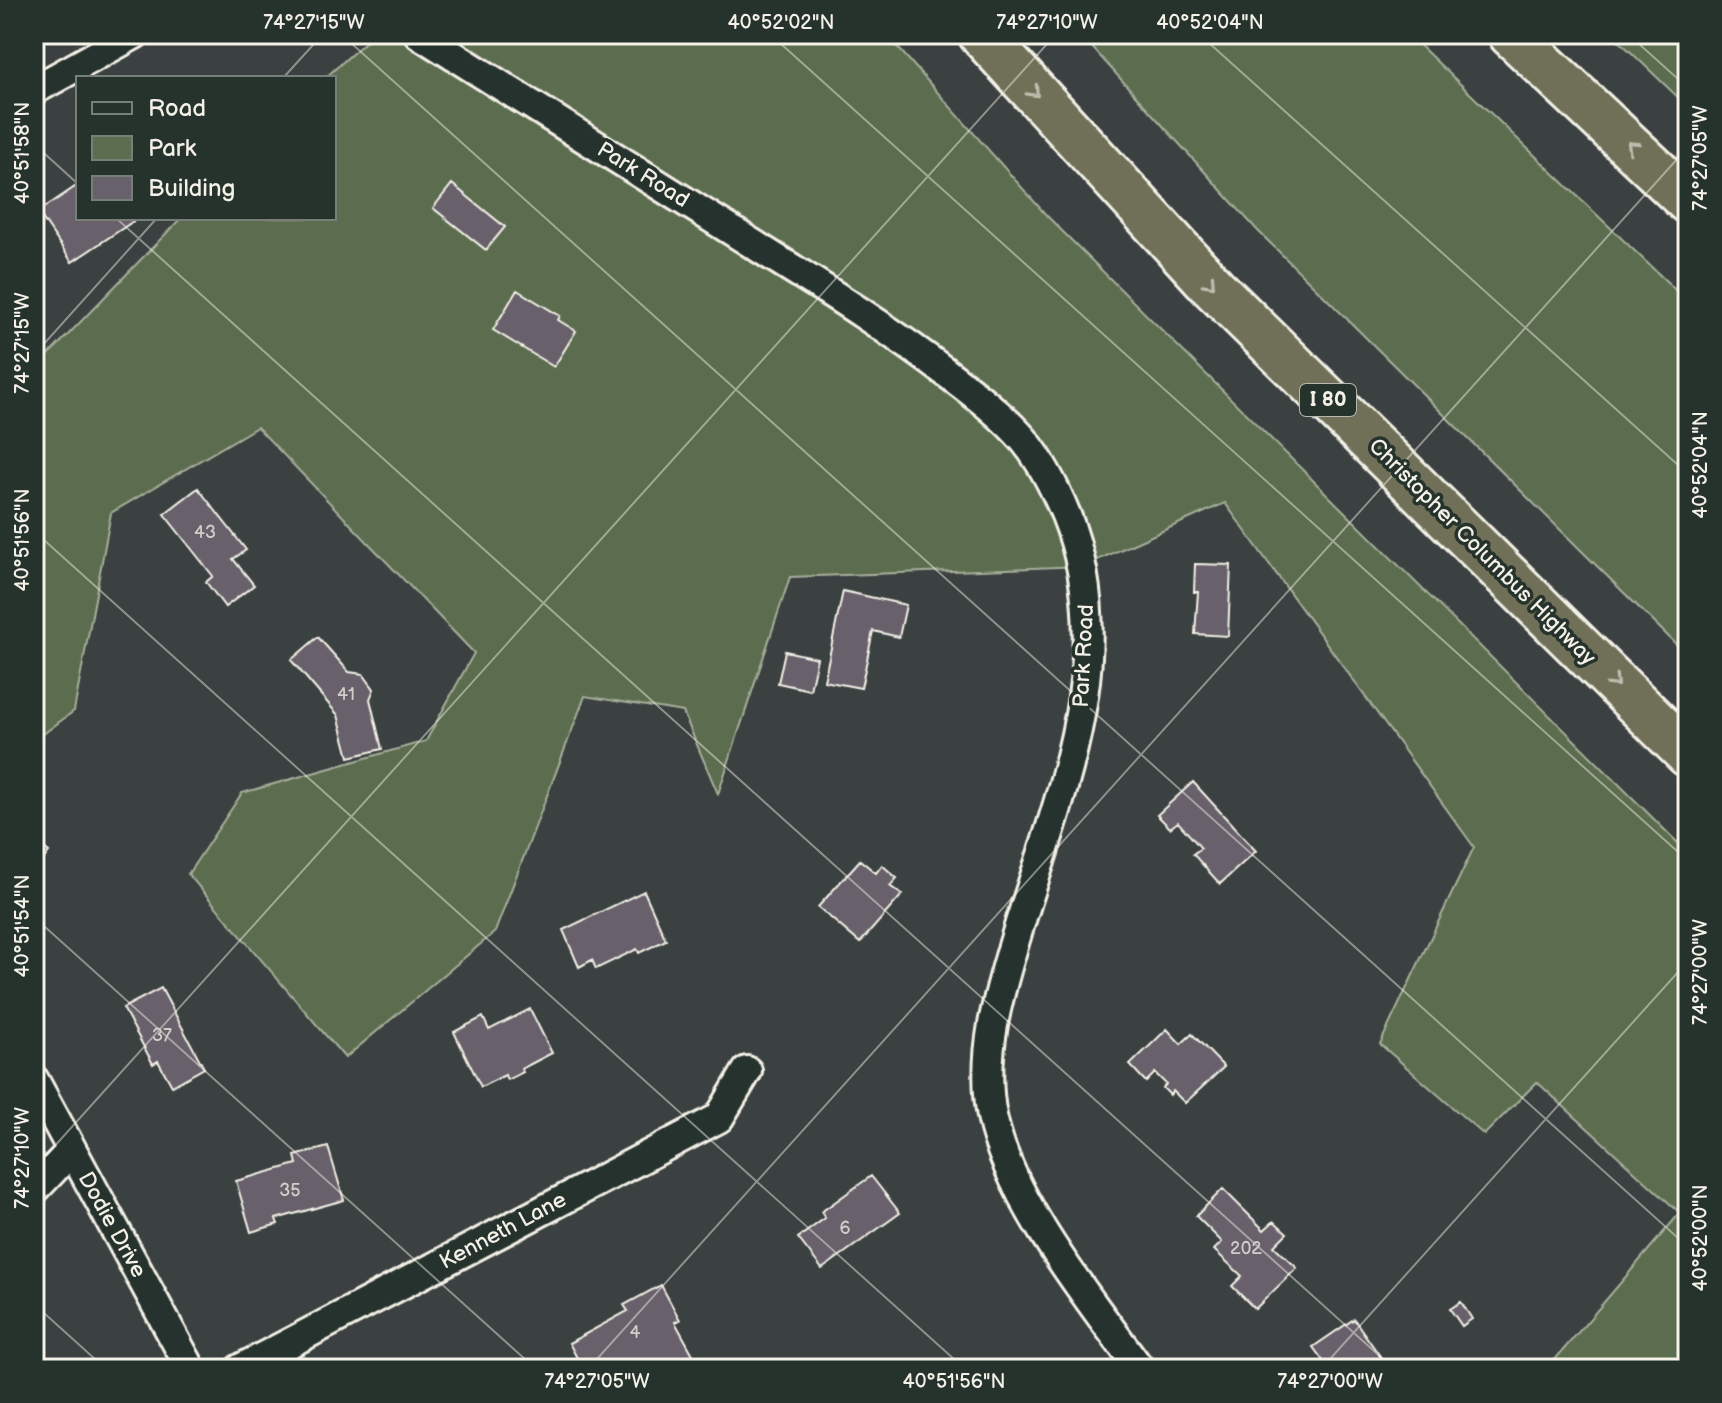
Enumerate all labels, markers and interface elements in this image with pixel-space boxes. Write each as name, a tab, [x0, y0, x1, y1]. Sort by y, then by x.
text: 74°27'15"W	[263, 11, 365, 35]
text: 40°52'02"N	[728, 11, 834, 35]
text: 74°27'10"W	[996, 11, 1098, 35]
text: 40°52'04"N	[1156, 11, 1264, 35]
legend	[76, 76, 336, 220]
one-way arrow	[1024, 83, 1039, 97]
text: Road	[148, 94, 206, 123]
text: 40°51'58"N	[11, 102, 35, 204]
text: 74°27'05"W	[1689, 105, 1713, 211]
text: Park	[148, 134, 196, 163]
street label: Park Road	[592, 136, 694, 214]
one-way arrow	[1627, 141, 1641, 156]
text: Building	[148, 174, 235, 203]
one-way arrow	[1201, 274, 1215, 288]
text: 74°27'15"W	[11, 292, 35, 394]
road number: I 80	[1300, 384, 1356, 416]
text: 40°52'04"N	[1689, 411, 1713, 519]
street label: Christopher Columbus Highway	[1363, 433, 1601, 671]
text: 40°51'56"N	[11, 488, 35, 592]
house number: 43	[194, 522, 216, 543]
street label: Park Road	[1068, 604, 1100, 708]
one-way arrow	[1605, 673, 1619, 687]
house number: 41	[337, 684, 355, 705]
text: 40°51'54"N	[11, 874, 35, 978]
text: 74°27'00"W	[1689, 919, 1713, 1025]
house number: 37	[152, 1025, 172, 1046]
text: 74°27'10"W	[11, 1107, 35, 1209]
street label: Dodie Drive	[72, 1167, 152, 1283]
house number: 35	[279, 1180, 301, 1201]
text: 40°52'00"N	[1689, 1185, 1713, 1291]
street label: Kenneth Lane	[435, 1186, 571, 1276]
house number: 6	[840, 1218, 851, 1239]
house number: 202	[1230, 1238, 1262, 1259]
house number: 4	[630, 1322, 641, 1343]
text: 74°27'05"W	[544, 1370, 650, 1394]
text: 40°51'56"N	[902, 1370, 1006, 1394]
text: 74°27'00"W	[1277, 1370, 1383, 1394]

